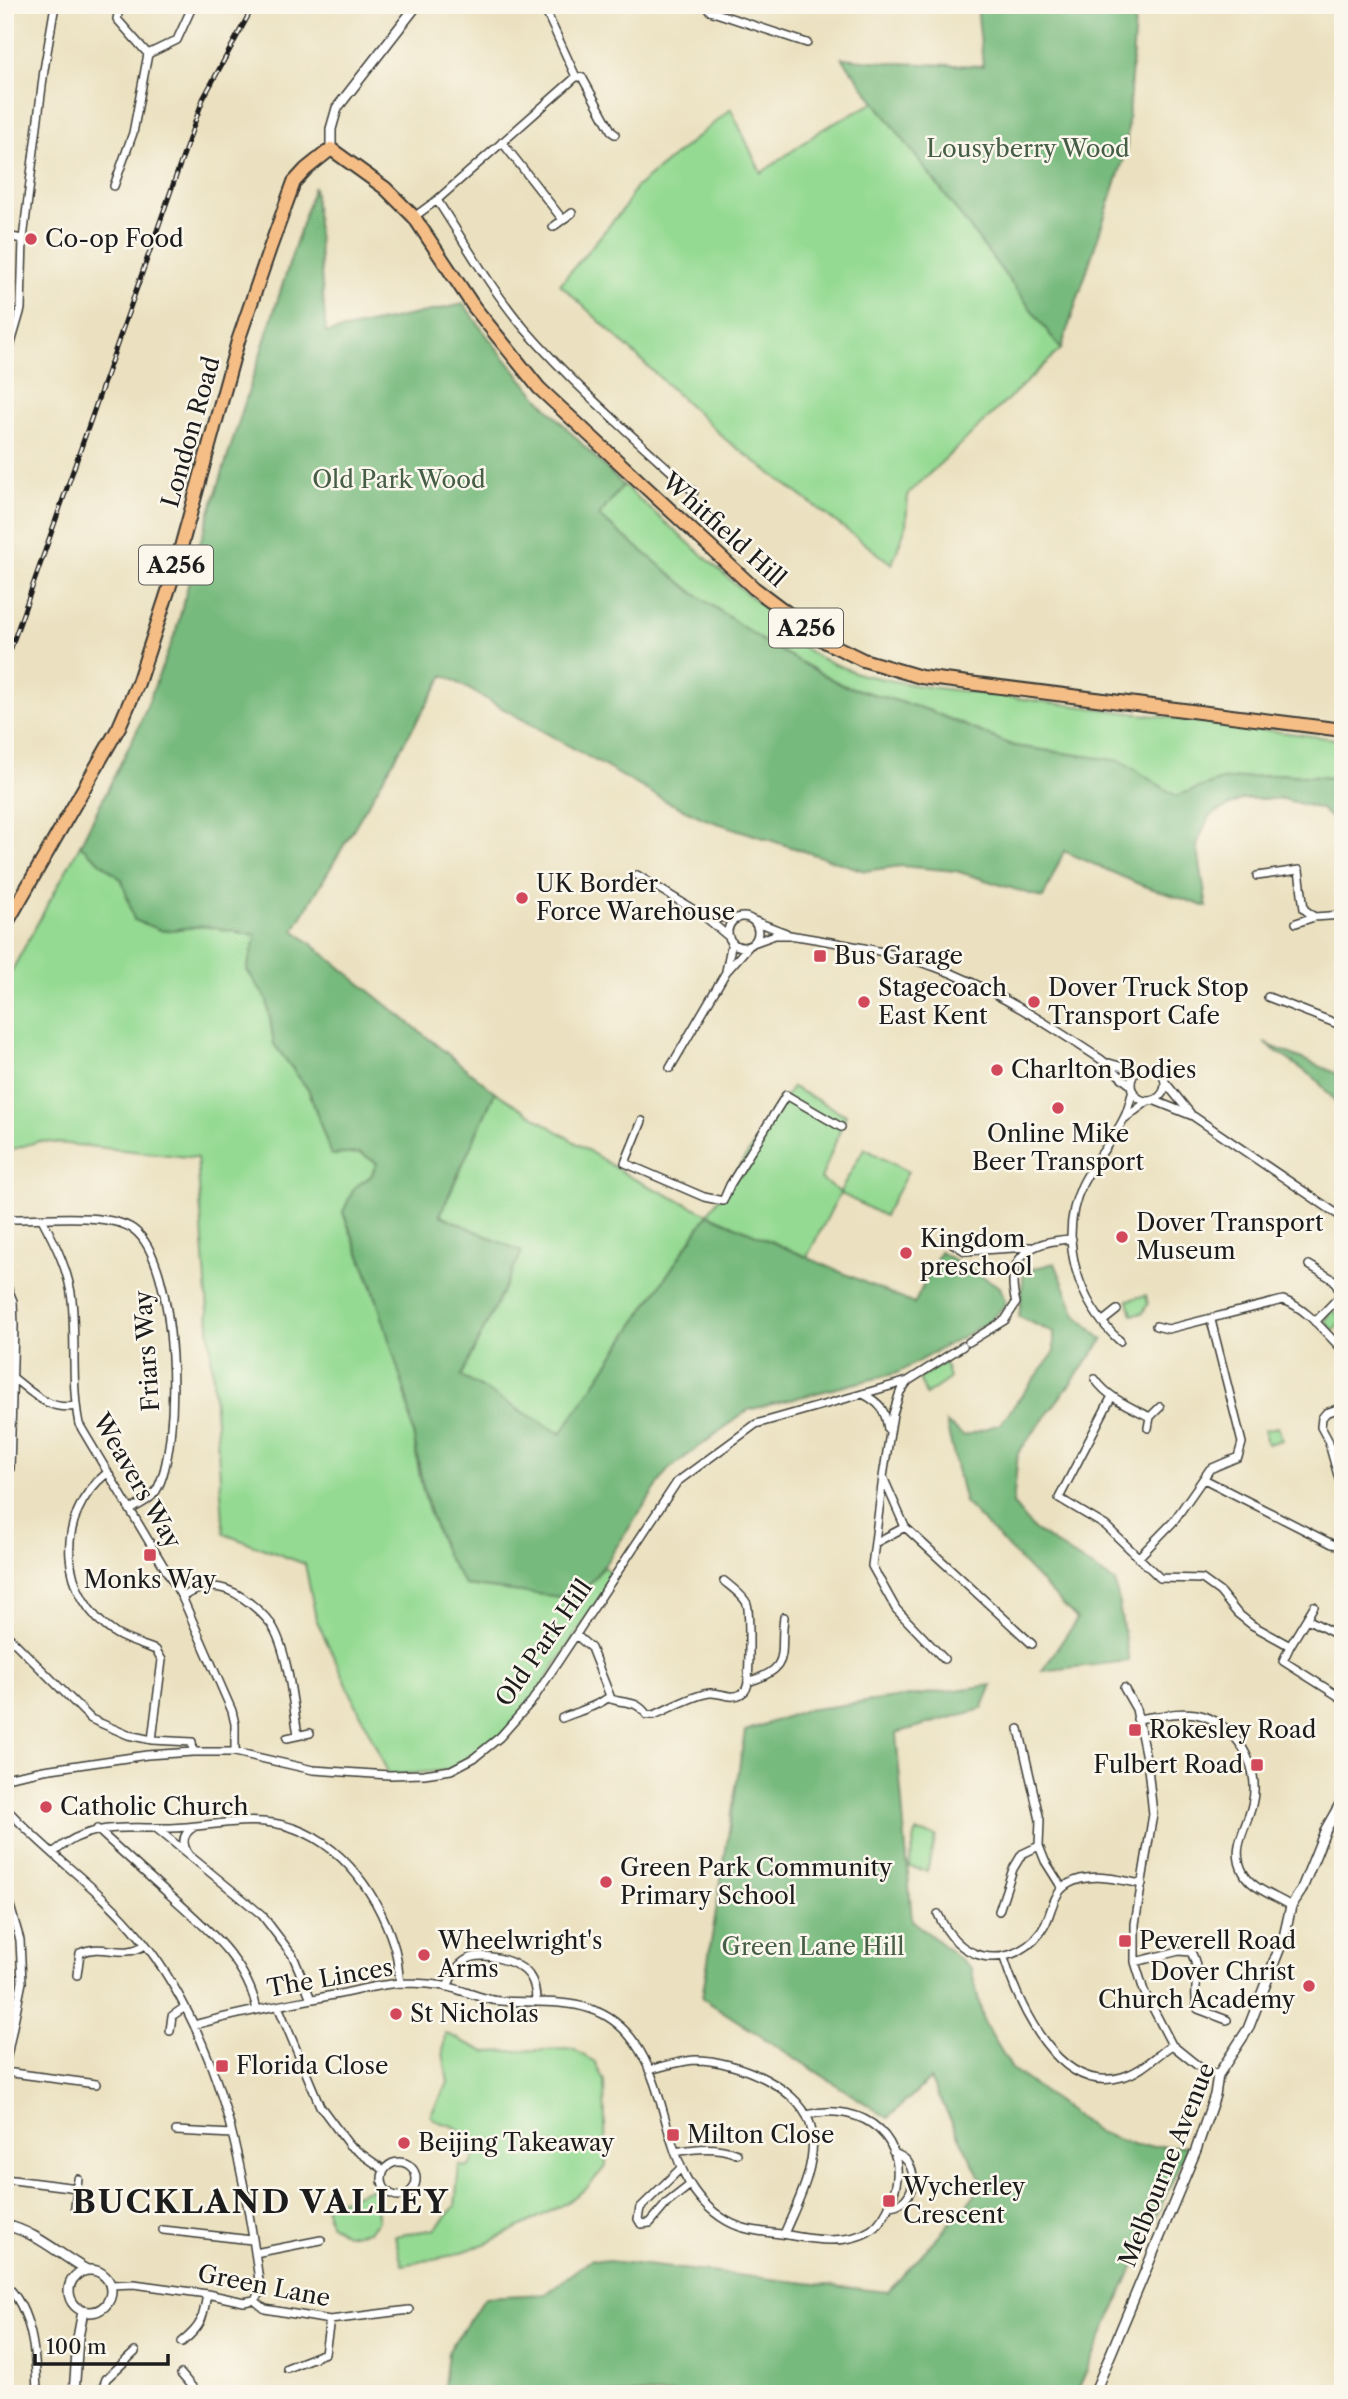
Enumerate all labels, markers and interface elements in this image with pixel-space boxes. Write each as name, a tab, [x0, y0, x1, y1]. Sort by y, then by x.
park label: Lousyberry Wood	[926, 134, 1130, 163]
place label: Co-op Food	[45, 224, 184, 253]
marker: Co-op Food	[23, 231, 39, 247]
street label: London Road	[155, 353, 226, 511]
park label: Old Park Wood	[312, 465, 486, 494]
street label: Whitfield Hill	[656, 466, 792, 593]
road number: A256	[139, 545, 213, 584]
road number: A256	[769, 608, 843, 648]
place label: UK Border Force Warehouse	[536, 869, 735, 926]
marker: UK Border Force Warehouse	[514, 890, 530, 906]
place label: Bus Garage	[834, 941, 963, 970]
marker: Bus Garage	[812, 948, 828, 964]
place label: Stagecoach East Kent	[878, 973, 1007, 1030]
place label: Dover Truck Stop Transport Cafe	[1048, 973, 1249, 1030]
marker: Stagecoach East Kent	[856, 994, 872, 1010]
marker: Dover Truck Stop Transport Cafe	[1026, 994, 1042, 1010]
place label: Charlton Bodies	[1011, 1055, 1196, 1084]
marker: Charlton Bodies	[989, 1062, 1005, 1078]
marker: Online Mike Beer Transport	[1050, 1100, 1066, 1116]
place label: Online Mike Beer Transport	[972, 1119, 1144, 1176]
place label: Dover Transport Museum	[1136, 1208, 1324, 1265]
place label: Kingdom preschool	[920, 1224, 1033, 1281]
marker: Dover Transport Museum	[1114, 1229, 1130, 1245]
marker: Kingdom preschool	[898, 1245, 914, 1261]
street label: Friars Way	[128, 1289, 165, 1413]
street label: Weavers Way	[87, 1407, 188, 1554]
marker: Monks Way	[142, 1547, 158, 1563]
place label: Monks Way	[84, 1565, 217, 1594]
street label: Old Park Hill	[489, 1574, 598, 1712]
place label: Rokesley Road	[1149, 1715, 1317, 1744]
marker: Rokesley Road	[1127, 1722, 1143, 1738]
place label: Fulbert Road	[1093, 1750, 1243, 1779]
marker: Fulbert Road	[1249, 1757, 1265, 1773]
place label: Catholic Church	[60, 1792, 249, 1821]
marker: Catholic Church	[38, 1799, 54, 1815]
place label: Green Park Community Primary School	[620, 1853, 893, 1910]
marker: Green Park Community Primary School	[598, 1874, 614, 1890]
place label: Wheelwright's Arms	[437, 1926, 603, 1983]
place label: Peverell Road	[1139, 1926, 1297, 1955]
park label: Green Lane Hill	[722, 1932, 904, 1961]
marker: Peverell Road	[1117, 1933, 1133, 1949]
marker: Wheelwright's Arms	[416, 1947, 432, 1963]
street label: The Linces	[265, 1952, 395, 2003]
place label: Dover Christ Church Academy	[1098, 1957, 1296, 2014]
marker: Dover Christ Church Academy	[1301, 1978, 1317, 1994]
place label: St Nicholas	[410, 1999, 539, 2028]
marker: St Nicholas	[388, 2006, 404, 2022]
place label: Florida Close	[236, 2051, 388, 2080]
marker: Florida Close	[214, 2058, 230, 2074]
street label: Melbourne Avenue	[1112, 2059, 1221, 2271]
place label: Milton Close	[687, 2120, 835, 2149]
marker: Milton Close	[665, 2127, 681, 2143]
place label: Beijing Takeaway	[418, 2128, 615, 2157]
marker: Beijing Takeaway	[396, 2135, 412, 2151]
place label: Wycherley Crescent	[902, 2172, 1026, 2229]
district label: BUCKLAND VALLEY	[72, 2182, 450, 2221]
marker: Wycherley Crescent	[881, 2193, 897, 2209]
street label: Green Lane	[195, 2258, 333, 2313]
scale bar	[35, 2322, 168, 2366]
text: 100 m	[46, 2334, 107, 2359]

